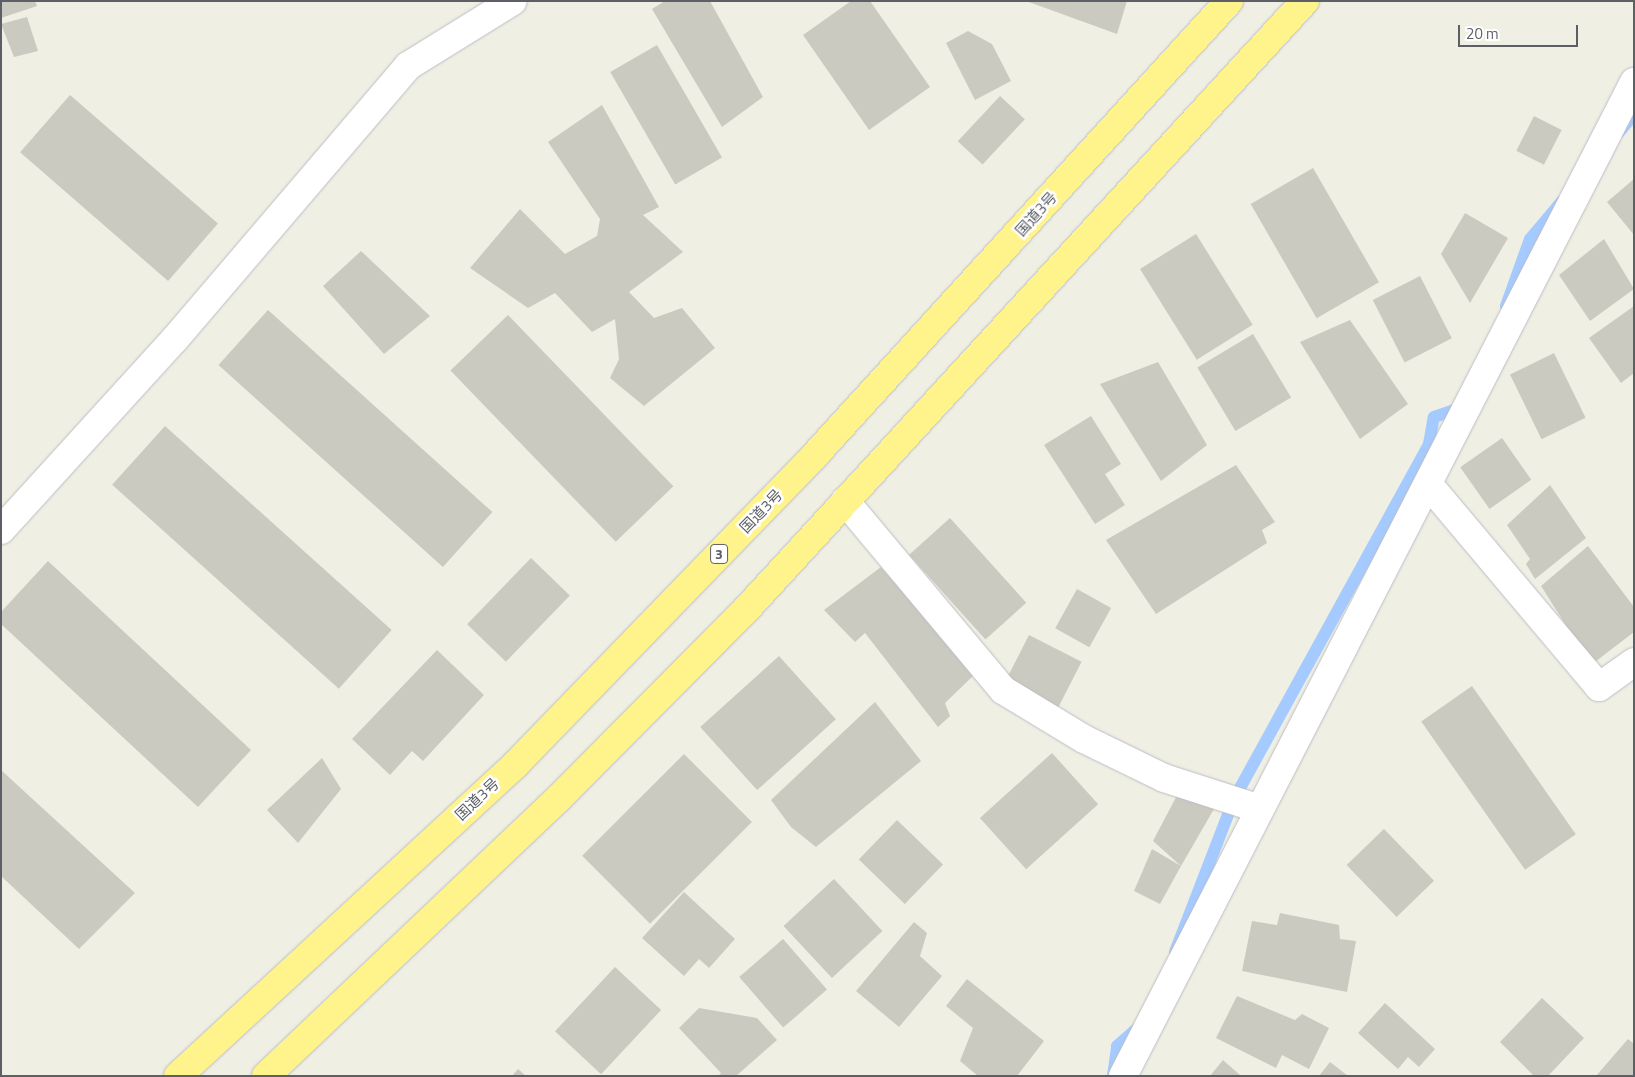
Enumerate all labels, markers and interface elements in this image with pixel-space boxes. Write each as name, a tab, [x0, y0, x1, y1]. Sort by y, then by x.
scale bar	[1460, 15, 1580, 47]
text: 20 m	[1466, 22, 1499, 45]
street label: 国道3号	[1011, 188, 1061, 240]
street label: 国道3号	[736, 486, 786, 536]
road number: 3	[709, 542, 729, 566]
street label: 国道3号	[451, 774, 503, 824]

